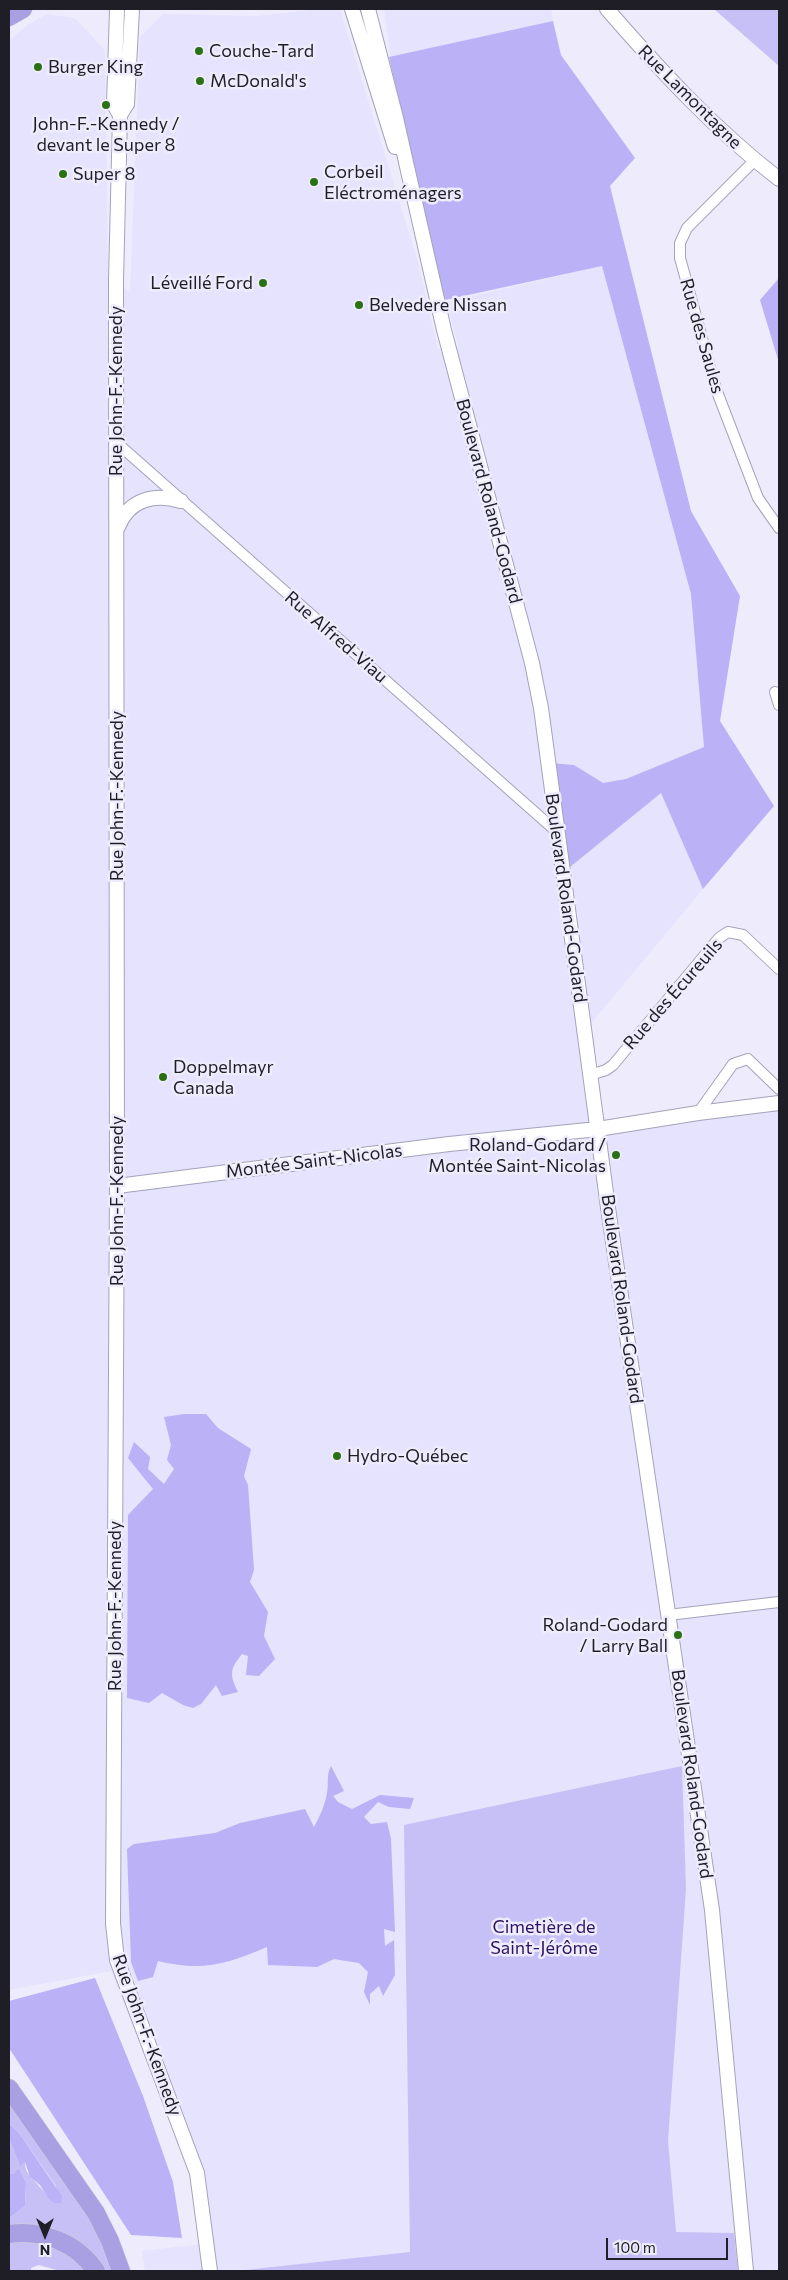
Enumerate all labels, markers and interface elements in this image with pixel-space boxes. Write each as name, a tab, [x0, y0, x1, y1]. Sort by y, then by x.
place label: Couche-Tard	[209, 40, 314, 62]
street label: Rue Lamontagne	[634, 41, 746, 153]
marker: Couche-Tard	[193, 45, 205, 57]
place label: Burger King	[48, 56, 143, 78]
marker: Burger King	[32, 61, 44, 73]
place label: McDonald's	[210, 70, 307, 92]
marker: McDonald's	[194, 75, 206, 87]
marker: John-F.-Kennedy / devant le Super 8	[100, 99, 112, 111]
place label: John-F.-Kennedy / devant le Super 8	[32, 113, 180, 156]
place label: Corbeil Eléctroménagers	[324, 161, 462, 203]
place label: Super 8	[73, 163, 135, 185]
marker: Super 8	[57, 168, 69, 180]
marker: Corbeil Eléctroménagers	[308, 176, 320, 188]
place label: Léveillé Ford	[150, 272, 253, 294]
street label: Rue des Saules	[675, 276, 729, 396]
marker: Léveillé Ford	[257, 277, 269, 289]
place label: Belvedere Nissan	[369, 294, 507, 316]
marker: Belvedere Nissan	[353, 299, 365, 311]
street label: Rue John-F.-Kennedy	[105, 306, 127, 476]
street label: Boulevard Roland-Godard	[451, 396, 527, 606]
street label: Rue Alfred-Viau	[280, 587, 392, 687]
street label: Rue John-F.-Kennedy	[106, 711, 128, 881]
street label: Boulevard Roland-Godard	[541, 792, 591, 1004]
street label: Rue des Écureuils	[619, 934, 727, 1054]
place label: Doppelmayr Canada	[173, 1056, 274, 1098]
marker: Doppelmayr Canada	[157, 1071, 169, 1083]
street label: Rue John-F.-Kennedy	[106, 1116, 128, 1286]
place label: Roland-Godard / Montée Saint-Nicolas	[428, 1134, 606, 1176]
street label: Montée Saint-Nicolas	[224, 1139, 404, 1183]
marker: Roland-Godard / Montée Saint-Nicolas	[610, 1149, 622, 1161]
street label: Boulevard Roland-Godard	[597, 1193, 647, 1405]
place label: Hydro-Québec	[347, 1445, 469, 1467]
marker: Hydro-Québec	[331, 1450, 343, 1462]
street label: Rue John-F.-Kennedy	[104, 1521, 126, 1691]
place label: Roland-Godard / Larry Ball	[542, 1614, 668, 1656]
marker: Roland-Godard / Larry Ball	[672, 1629, 684, 1641]
street label: Boulevard Roland-Godard	[667, 1668, 717, 1880]
park label: Cimetière de Saint-Jérôme	[490, 1916, 598, 1958]
street label: Rue John-F.-Kennedy	[108, 1951, 186, 2119]
north arrow	[20, 2210, 70, 2260]
scale bar	[608, 2228, 730, 2260]
text: 100 m	[614, 2238, 656, 2256]
text: N	[40, 2242, 50, 2259]

